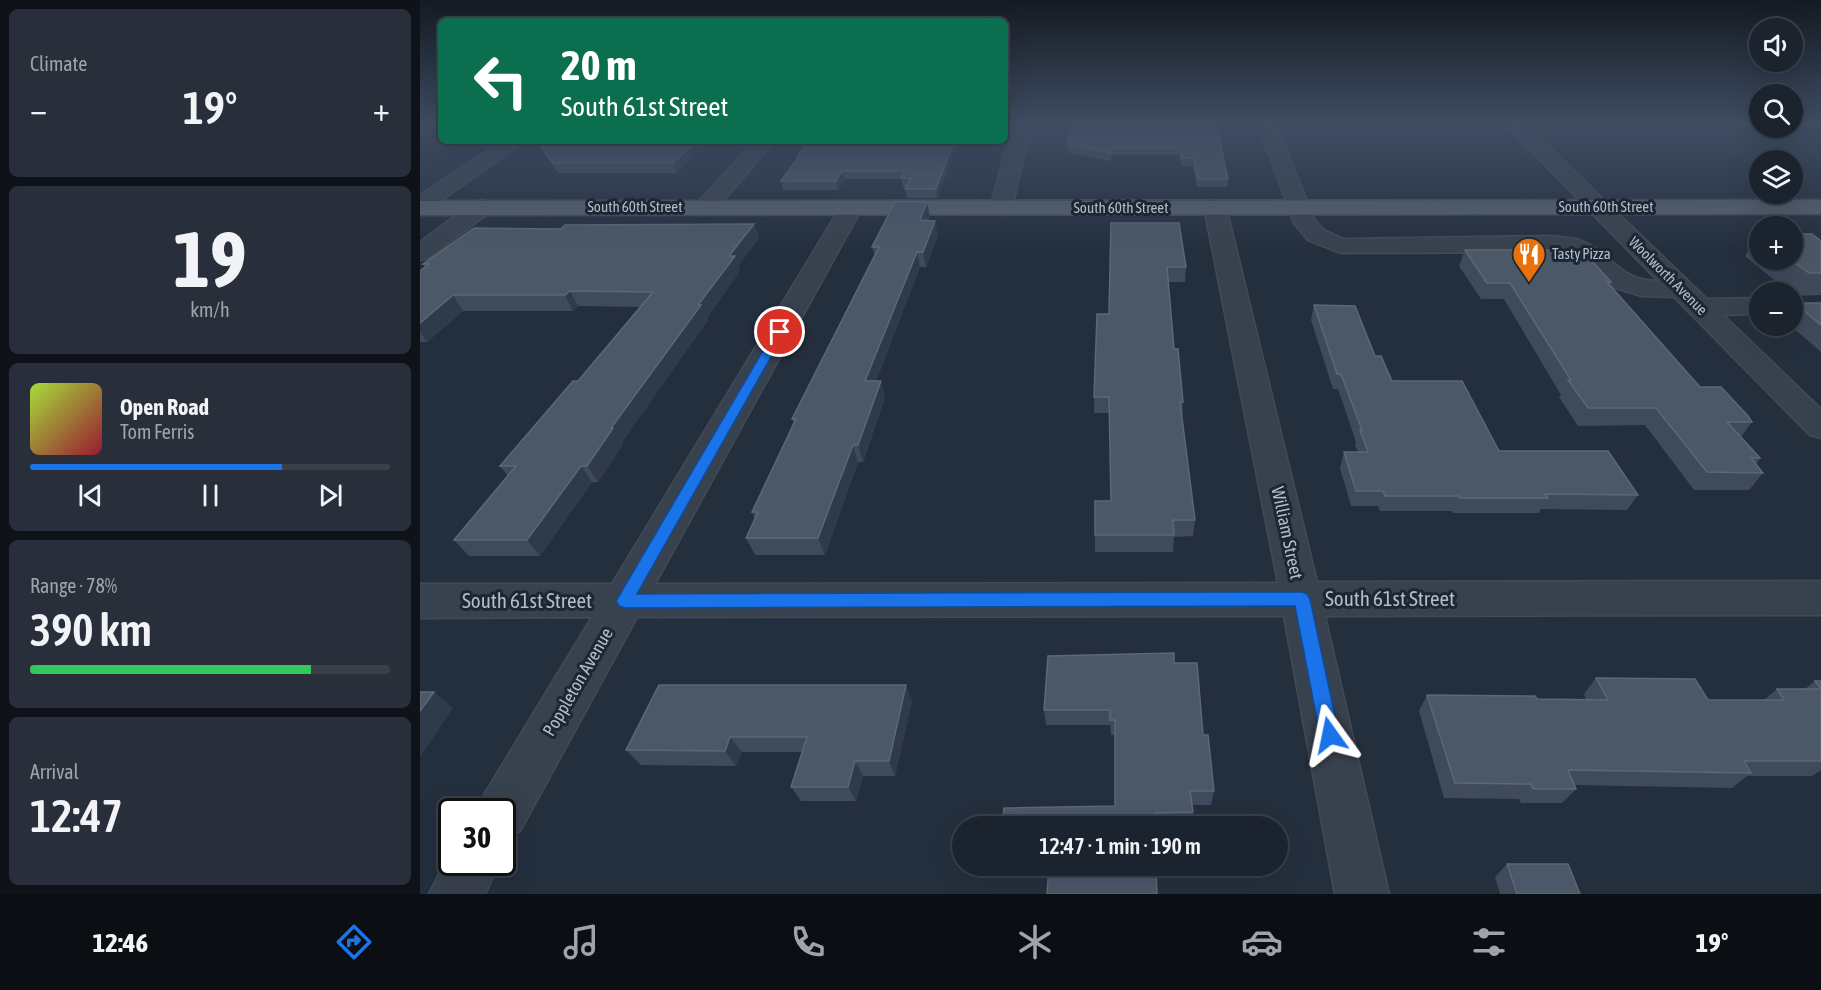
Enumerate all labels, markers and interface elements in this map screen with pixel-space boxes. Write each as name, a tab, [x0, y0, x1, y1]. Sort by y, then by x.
map controls	[1749, 18, 1803, 336]
button: sound	[1749, 18, 1803, 72]
text: 20 m	[561, 41, 636, 89]
icon: left	[462, 42, 540, 120]
text: Climate	[30, 52, 87, 75]
text: 19°	[183, 82, 237, 134]
button: search	[1749, 84, 1803, 138]
text: −	[30, 90, 47, 128]
text: +	[373, 90, 390, 128]
text: South 61st Street	[561, 91, 728, 122]
button: layers	[1749, 150, 1803, 204]
street label: South 60th Street	[588, 198, 682, 215]
street label: South 60th Street	[1559, 198, 1653, 215]
street label: South 60th Street	[1074, 199, 1168, 216]
text: 19	[173, 214, 247, 304]
button: +	[1749, 216, 1803, 270]
street label: Woolworth Avenue	[1626, 233, 1711, 318]
restaurant icon: Tasty Pizza	[1511, 236, 1547, 283]
place label: Tasty Pizza	[1552, 245, 1611, 262]
button: −	[1749, 282, 1803, 336]
text: km/h	[190, 298, 230, 321]
pin	[754, 306, 805, 357]
icon: arrive	[763, 315, 796, 348]
text: Open Road	[120, 394, 209, 420]
text: Tom Ferris	[120, 420, 194, 443]
icon: previous	[74, 479, 107, 512]
icon: pause	[194, 479, 227, 512]
icon: next	[314, 479, 347, 512]
street label: William Street	[1267, 485, 1308, 581]
text: Range · 78%	[30, 574, 117, 597]
street label: South 61st Street	[1325, 586, 1455, 610]
street label: South 61st Street	[462, 588, 592, 612]
text: 390 km	[30, 604, 152, 656]
street label: Poppleton Avenue	[538, 624, 617, 740]
position arrow	[1298, 703, 1362, 767]
text: Arrival	[30, 760, 79, 783]
text: 12:47	[30, 790, 123, 842]
speed limit sign: 30	[438, 798, 516, 876]
text: 12:47 · 1 min · 190 m	[1039, 833, 1201, 859]
icon: directions	[333, 921, 375, 963]
icon: music	[560, 921, 602, 963]
icon: phone	[787, 921, 829, 963]
icon: climate	[1014, 921, 1056, 963]
icon: car	[1241, 921, 1283, 963]
icon: filters	[1468, 921, 1510, 963]
text: 12:46	[93, 927, 148, 958]
text: 19°	[1696, 927, 1728, 958]

